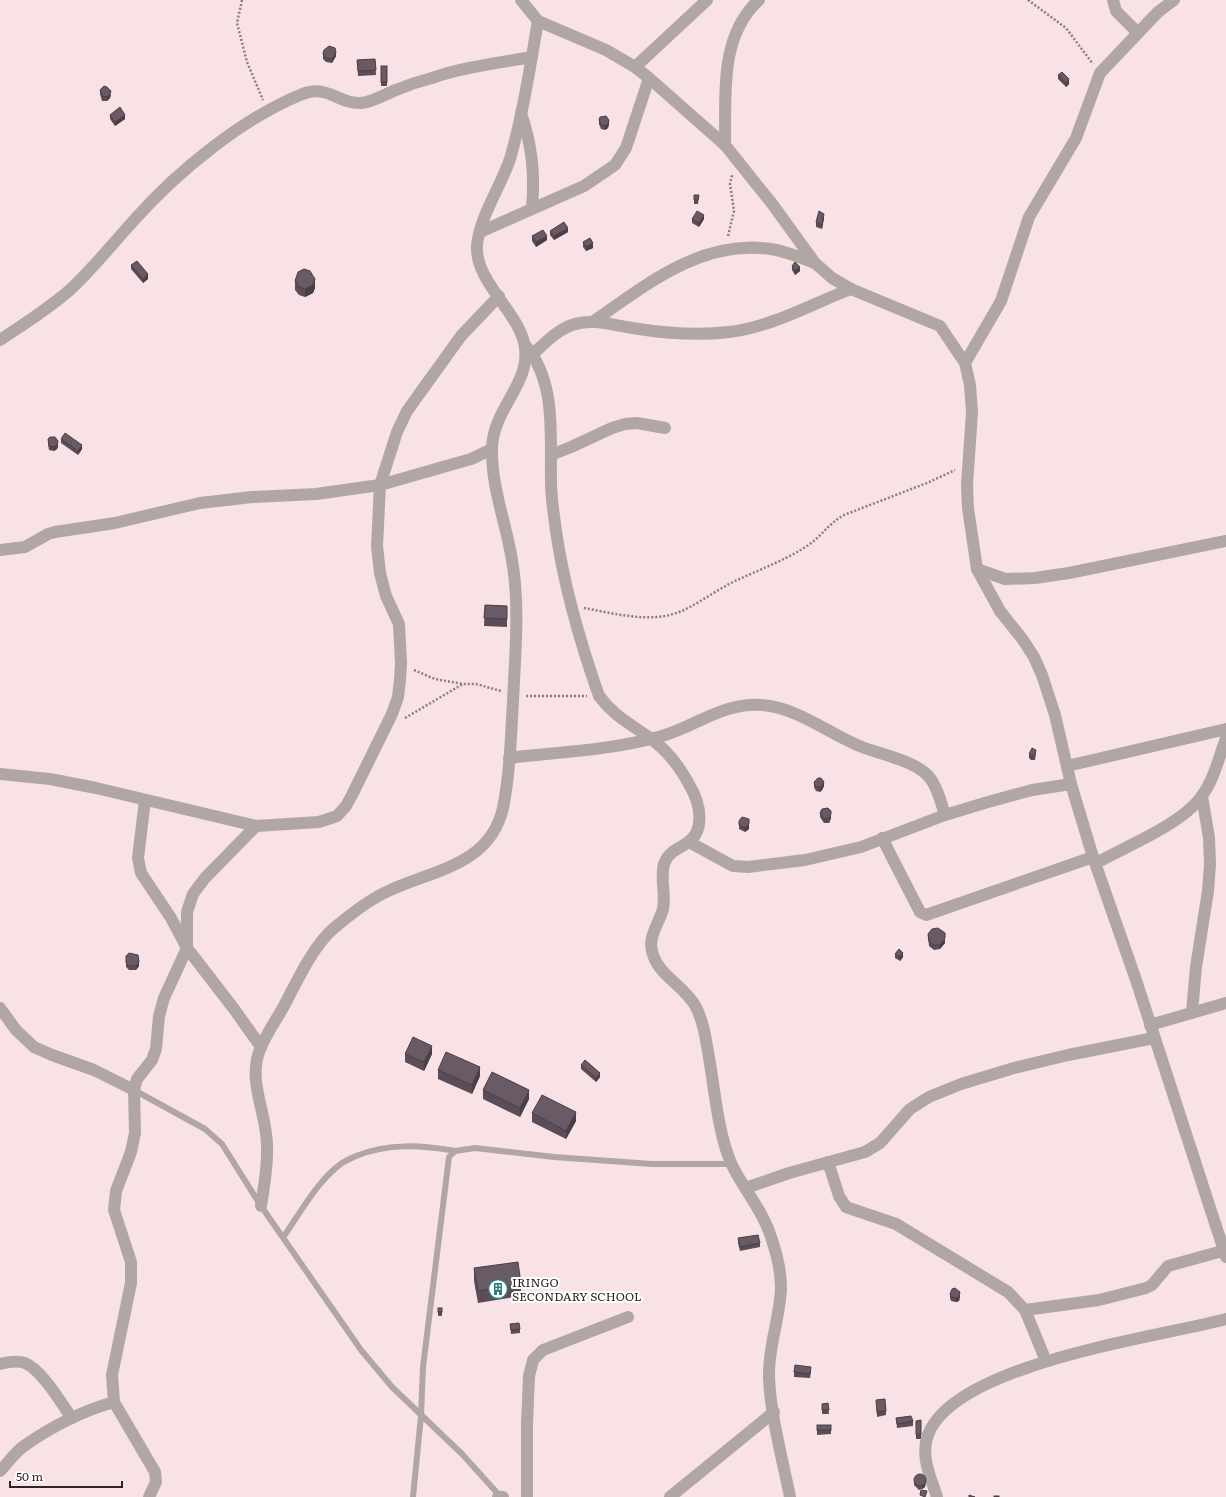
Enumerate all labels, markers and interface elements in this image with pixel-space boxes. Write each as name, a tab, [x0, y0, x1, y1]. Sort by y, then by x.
place label: IRINGO SECONDARY SCHOOL	[512, 1273, 642, 1305]
building icon: IRINGO SECONDARY SCHOOL	[487, 1278, 509, 1300]
scale bar	[10, 1463, 122, 1489]
text: 50 m	[16, 1467, 43, 1485]

